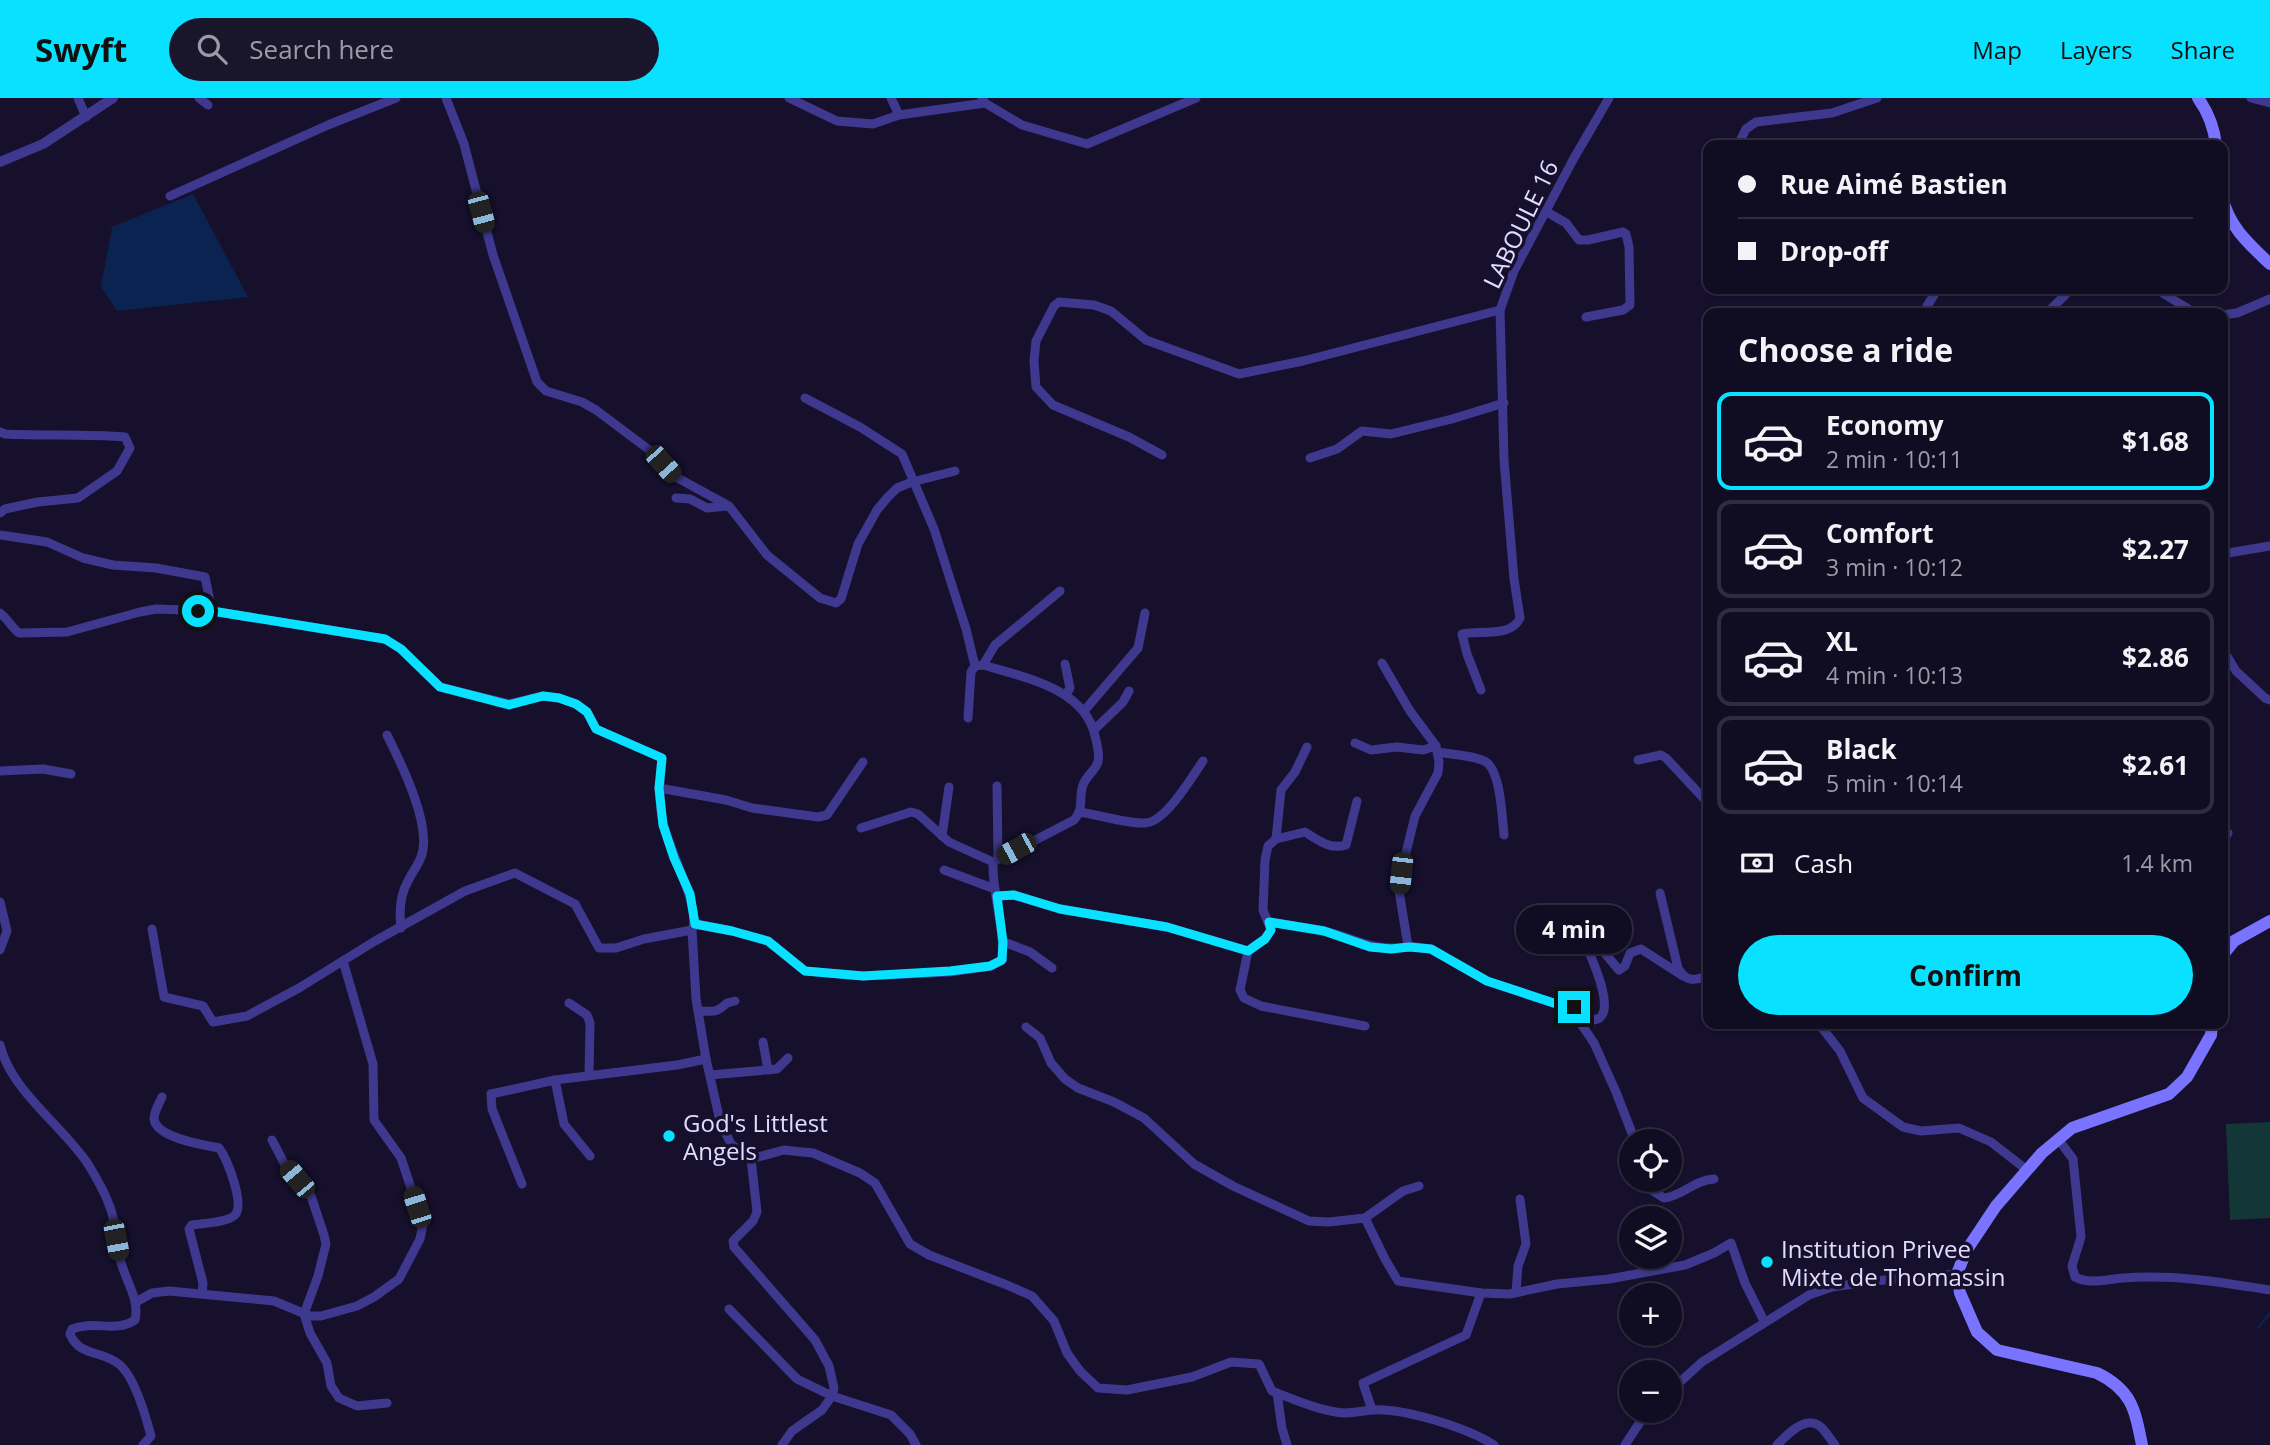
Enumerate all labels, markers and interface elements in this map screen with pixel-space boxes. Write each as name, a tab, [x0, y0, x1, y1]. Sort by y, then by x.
search box	[169, 18, 659, 81]
text: Swyft	[35, 27, 127, 72]
icon: search	[193, 30, 231, 68]
text: Search here	[249, 31, 394, 67]
text: Map	[1972, 33, 2022, 66]
text: Layers	[2060, 33, 2133, 66]
text: Share	[2171, 33, 2235, 66]
street label: LABOULE 16	[1475, 154, 1565, 294]
text: Rue Aimé Bastien	[1780, 166, 2008, 202]
car	[466, 189, 497, 235]
text: Drop-off	[1780, 233, 1888, 269]
text: Choose a ride	[1738, 328, 1953, 371]
text: Economy	[1826, 407, 1944, 443]
icon: car	[1742, 410, 1805, 473]
text: $1.68	[2122, 423, 2189, 459]
car	[642, 441, 685, 487]
text: 2 min · 10:11	[1826, 443, 1963, 475]
text: Comfort	[1826, 515, 1933, 551]
icon: car	[1742, 518, 1805, 581]
text: $2.27	[2122, 531, 2189, 567]
text: 3 min · 10:12	[1826, 551, 1963, 583]
route start	[182, 595, 214, 627]
text: XL	[1826, 623, 1858, 659]
icon: car	[1742, 626, 1805, 689]
text: $2.86	[2122, 639, 2189, 675]
text: 4 min · 10:13	[1826, 659, 1963, 691]
text: Black	[1826, 731, 1897, 767]
icon: car	[1742, 734, 1805, 797]
text: $2.61	[2122, 747, 2189, 783]
text: 5 min · 10:14	[1826, 767, 1963, 799]
car	[993, 830, 1040, 868]
icon: cash	[1738, 844, 1776, 882]
text: Cash	[1794, 845, 1853, 881]
text: 1.4 km	[2121, 847, 2193, 879]
car	[1389, 851, 1414, 895]
callout: 4 min	[1516, 906, 1632, 954]
text: 4 min	[1542, 913, 1606, 945]
button: Confirm	[1738, 935, 2193, 1015]
route end	[1558, 991, 1590, 1023]
place label: God's Littlest Angels	[683, 1106, 828, 1167]
marker: God's Littlest Angels	[661, 1128, 677, 1144]
map controls	[1619, 1129, 1682, 1423]
button: locate	[1619, 1129, 1682, 1192]
car	[276, 1156, 319, 1202]
car	[401, 1184, 434, 1230]
button: layers	[1619, 1206, 1682, 1269]
car	[102, 1217, 131, 1263]
place label: Institution Privee Mixte de Thomassin	[1781, 1232, 2005, 1293]
marker: Institution Privee Mixte de Thomassin	[1759, 1254, 1775, 1270]
button: +	[1619, 1283, 1682, 1346]
button: −	[1619, 1360, 1682, 1423]

